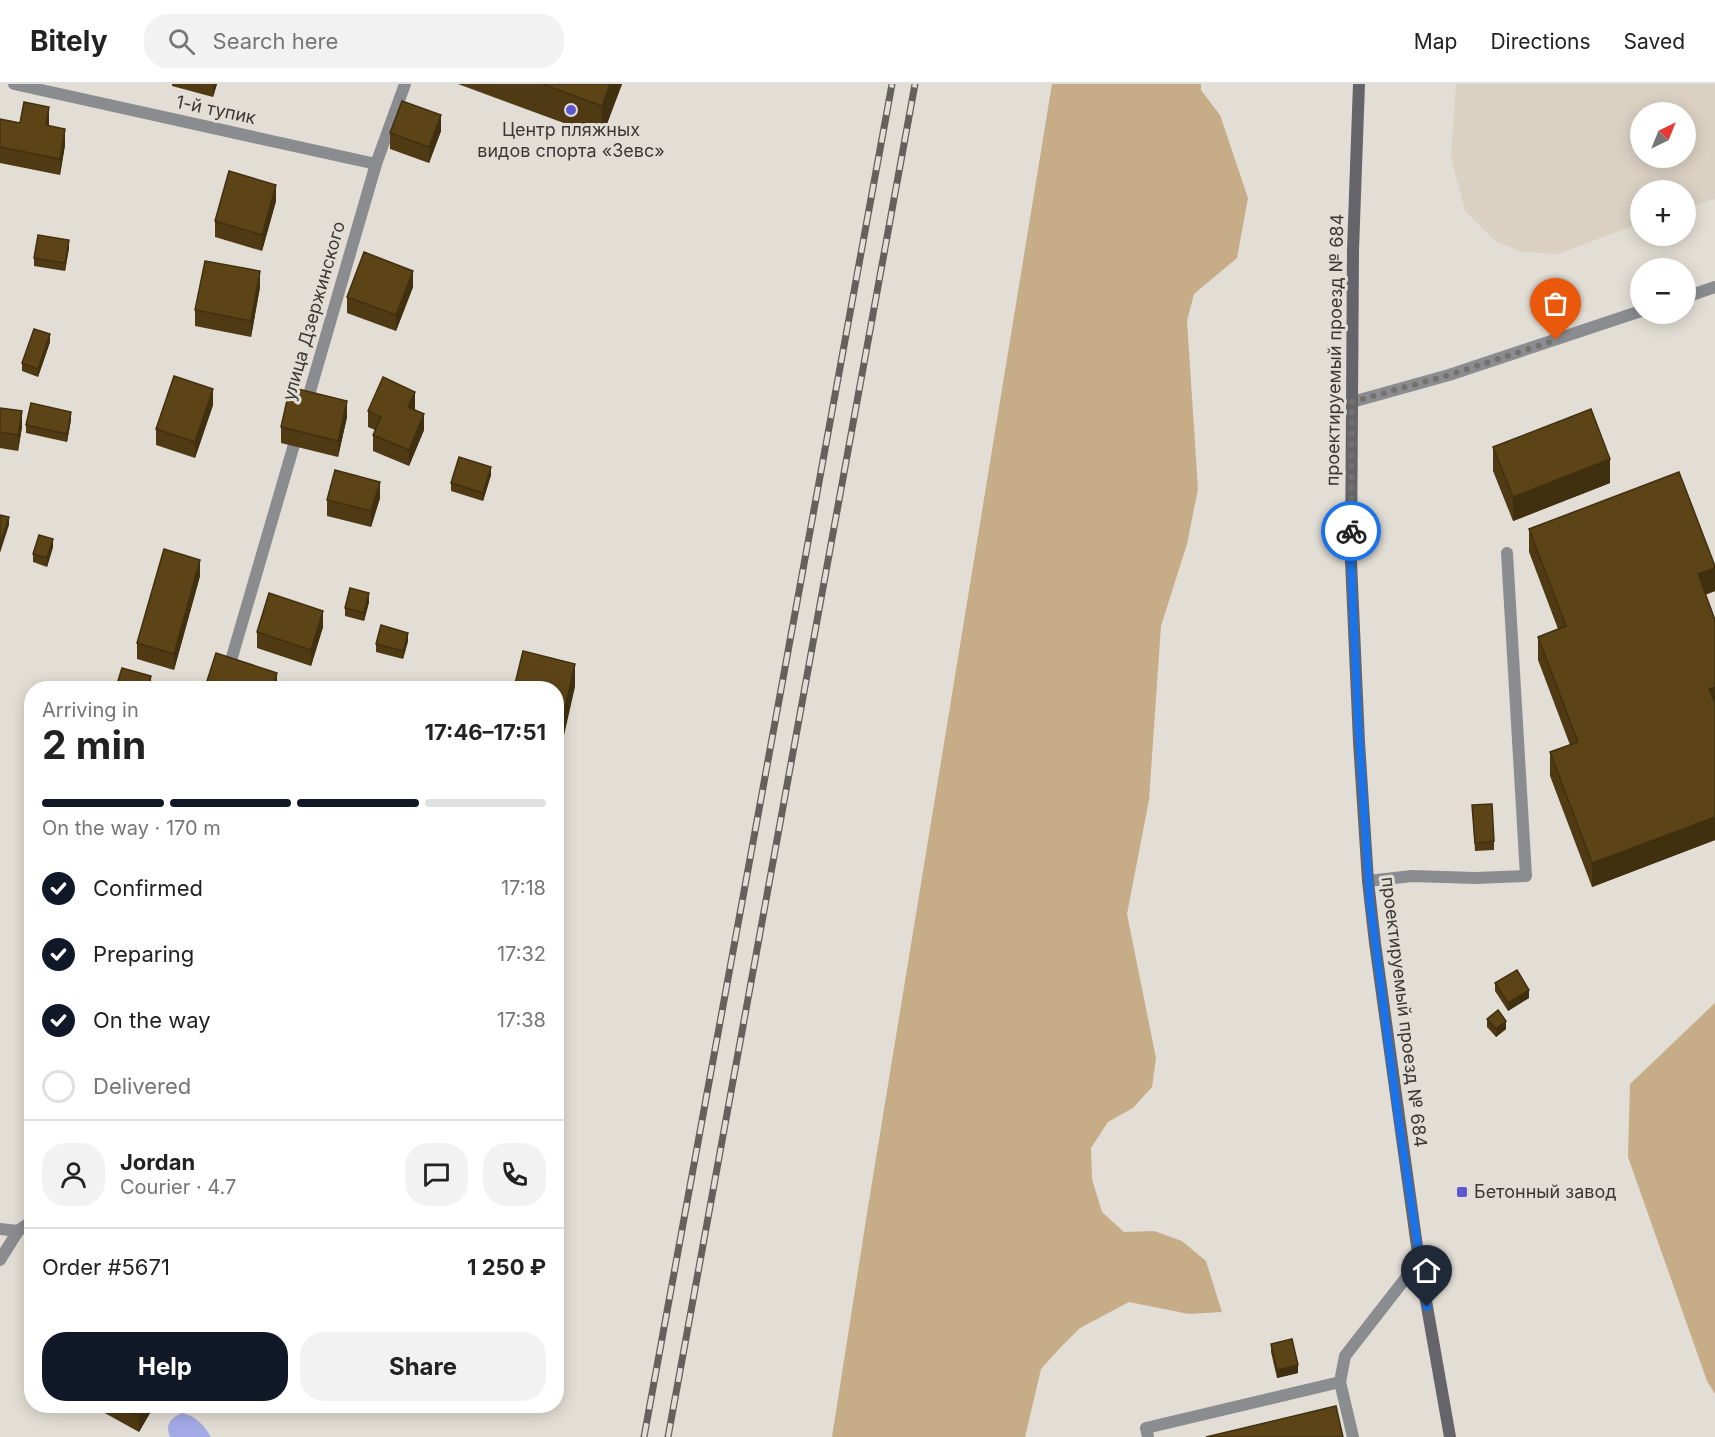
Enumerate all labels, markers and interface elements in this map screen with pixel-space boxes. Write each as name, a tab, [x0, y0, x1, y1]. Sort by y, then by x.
search box	[144, 14, 564, 68]
text: Bitely	[30, 24, 108, 58]
icon: search	[165, 25, 198, 58]
text: Search here	[213, 28, 338, 54]
text: Map	[1414, 29, 1457, 54]
text: Directions	[1490, 29, 1591, 54]
text: Saved	[1624, 29, 1685, 54]
street label: 1-й тупик	[174, 91, 258, 128]
north arrow	[1630, 102, 1696, 168]
map controls	[1630, 102, 1696, 324]
marker: Центр пляжных видов спорта «Зевс»	[564, 103, 578, 117]
place label: Центр пляжных видов спорта «Зевс»	[477, 119, 665, 161]
button: +	[1630, 180, 1696, 246]
street label: проектируемый проезд № 684	[1322, 214, 1347, 486]
street label: улица Дзержинского	[278, 219, 349, 403]
button: −	[1630, 258, 1696, 324]
pin	[1530, 278, 1581, 340]
icon: bag	[1539, 287, 1572, 320]
courier	[1321, 501, 1381, 561]
icon: bike	[1335, 515, 1368, 548]
text: Arriving in	[42, 698, 139, 722]
text: 17:46–17:51	[425, 719, 546, 745]
text: 2 min	[42, 721, 146, 768]
text: On the way · 170 m	[42, 816, 221, 840]
icon: check	[42, 872, 75, 905]
text: Confirmed	[93, 875, 203, 901]
street label: проектируемый проезд № 684	[1377, 875, 1432, 1148]
text: 17:18	[501, 876, 546, 900]
icon: check	[42, 938, 75, 971]
text: Preparing	[93, 941, 194, 967]
text: 17:32	[497, 942, 546, 966]
icon: check	[42, 1004, 75, 1037]
text: On the way	[93, 1007, 211, 1033]
text: 17:38	[497, 1008, 546, 1032]
text: Delivered	[93, 1073, 191, 1099]
button: person	[42, 1143, 105, 1206]
button: chat	[405, 1143, 468, 1206]
button: phone	[483, 1143, 546, 1206]
text: Jordan	[120, 1149, 195, 1175]
text: Courier · 4.7	[120, 1175, 236, 1199]
place label: Бетонный завод	[1474, 1181, 1617, 1202]
marker: Бетонный завод	[1455, 1185, 1469, 1199]
pin	[1401, 1245, 1452, 1307]
text: Order #5671	[42, 1254, 170, 1280]
text: 1 250 ₽	[467, 1254, 546, 1280]
icon: home	[1410, 1254, 1443, 1287]
button: Help	[42, 1332, 288, 1401]
button: Share	[300, 1332, 546, 1401]

